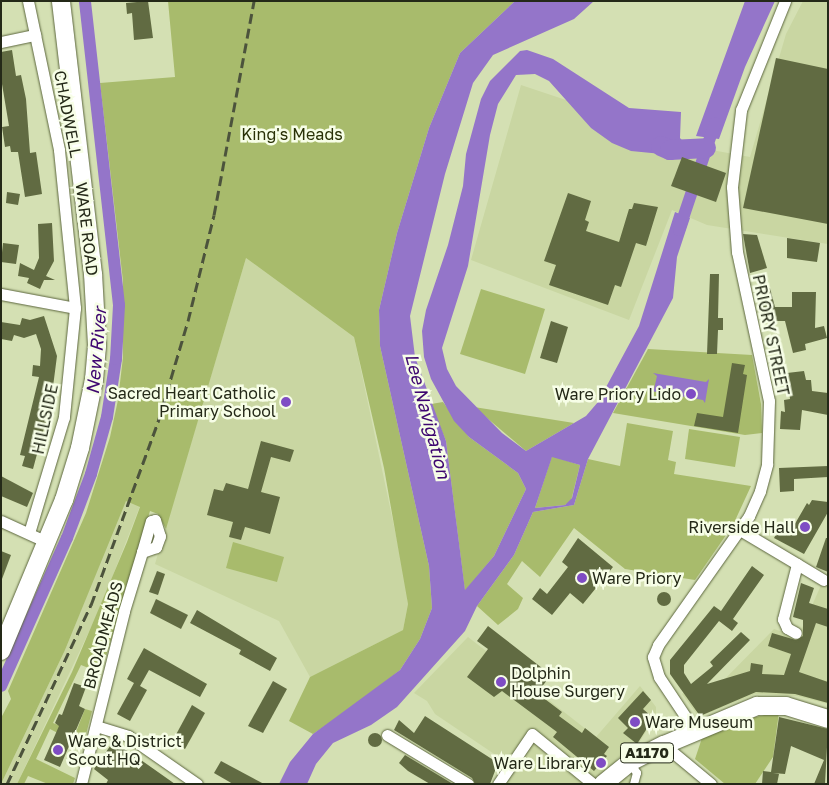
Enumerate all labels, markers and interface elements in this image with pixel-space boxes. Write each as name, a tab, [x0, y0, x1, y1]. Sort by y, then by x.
street label: CHADWELL	[50, 69, 86, 159]
park label: King's Meads	[241, 124, 343, 144]
street label: WARE ROAD	[72, 181, 102, 277]
street label: PRIORY STREET	[749, 273, 793, 397]
water label: New River	[81, 307, 111, 395]
water label: Lee Navigation	[401, 351, 455, 481]
street label: HILLSIDE	[28, 382, 62, 456]
place label: Sacred Heart Catholic Primary School	[108, 383, 276, 421]
place label: Ware Priory Lido	[555, 384, 681, 404]
marker: Ware Priory Lido	[685, 388, 697, 400]
marker: Sacred Heart Catholic Primary School	[280, 396, 292, 408]
place label: Riverside Hall	[688, 517, 795, 537]
marker: Riverside Hall	[799, 521, 811, 533]
place label: Ware Priory	[592, 568, 681, 588]
marker: Ware Priory	[576, 572, 588, 584]
street label: BROADMEADS	[79, 579, 127, 691]
place label: Dolphin House Surgery	[511, 663, 625, 701]
marker: Dolphin House Surgery	[495, 676, 507, 688]
place label: Ware Museum	[645, 712, 753, 732]
marker: Ware Museum	[629, 716, 641, 728]
place label: Ware & District Scout HQ	[68, 731, 182, 769]
road number: A1170	[620, 740, 674, 766]
marker: Ware & District Scout HQ	[52, 744, 64, 756]
place label: Ware Library	[494, 753, 591, 773]
marker: Ware Library	[595, 757, 607, 769]

